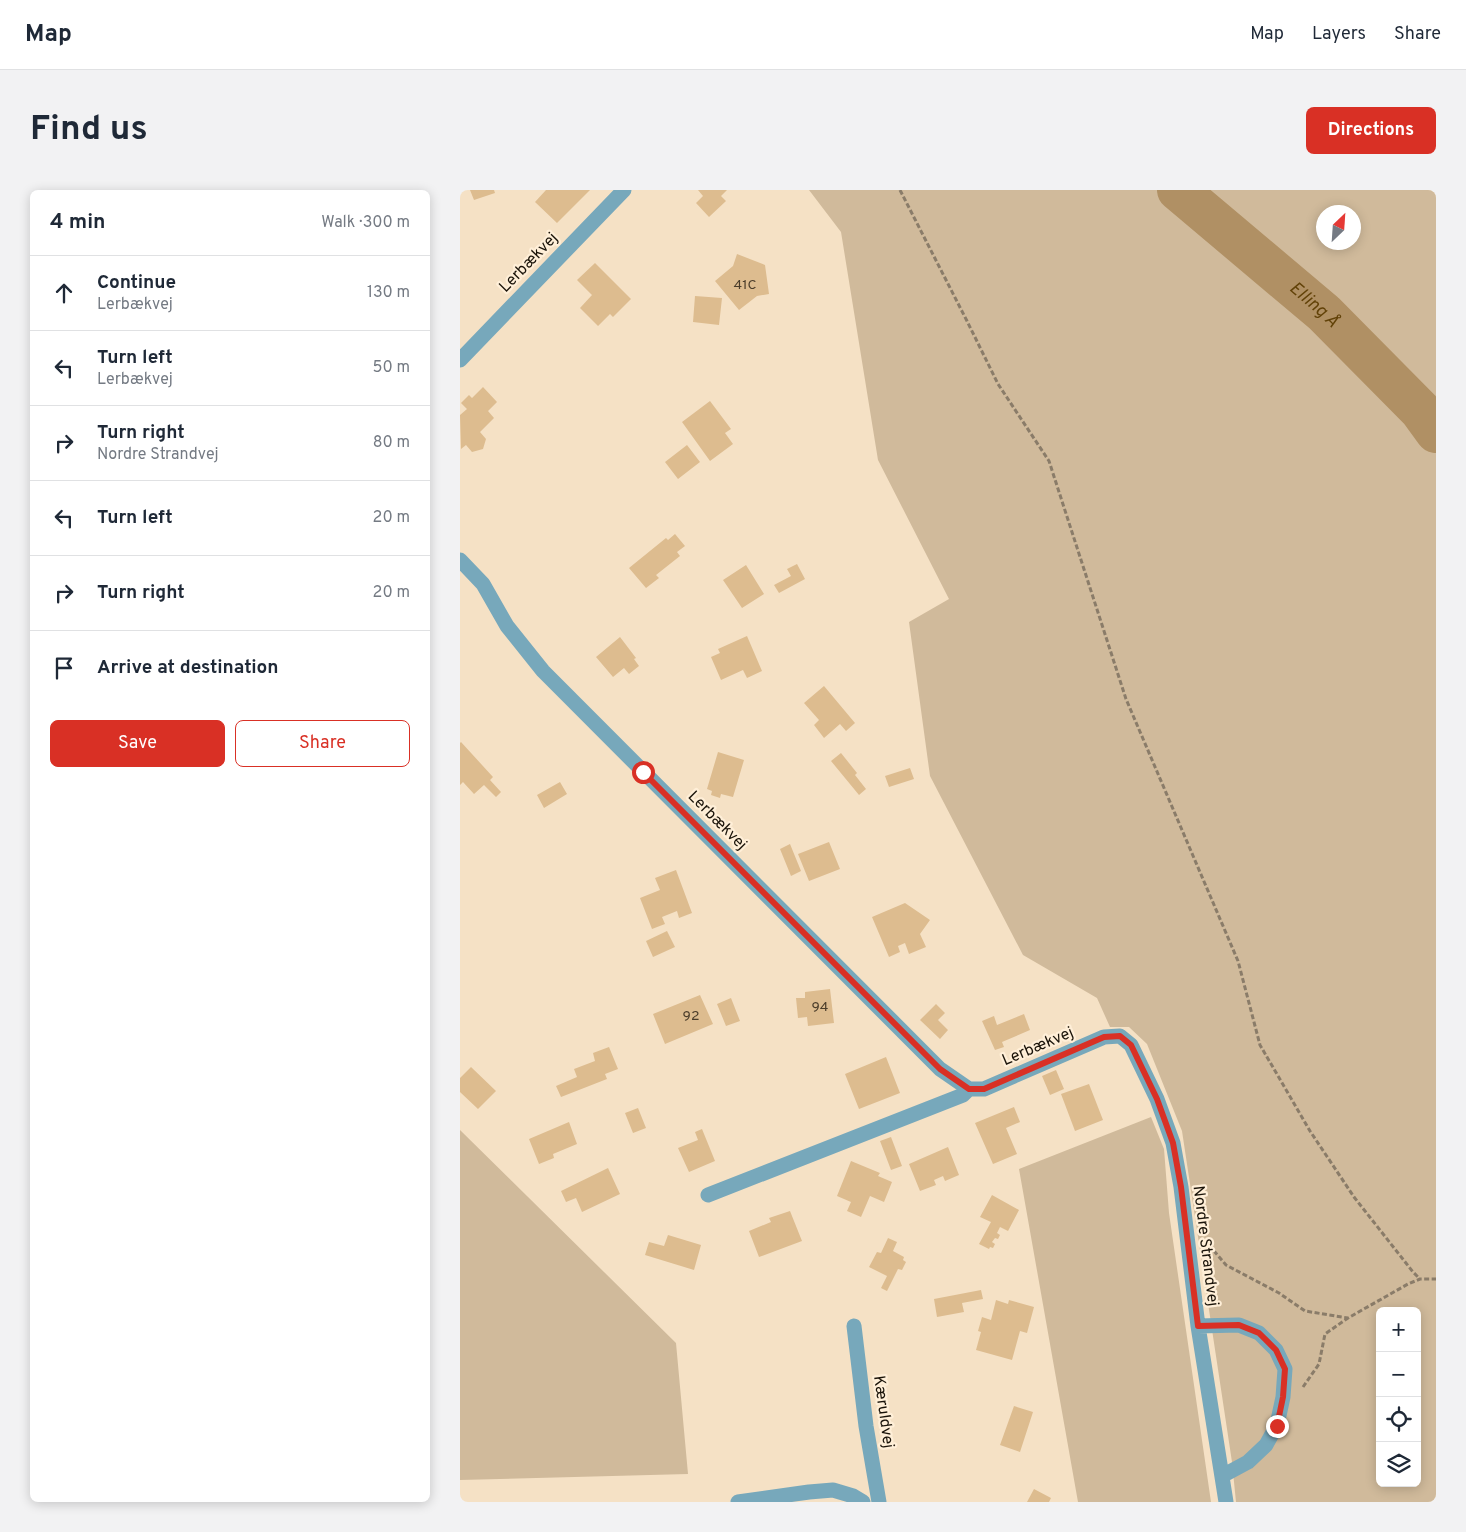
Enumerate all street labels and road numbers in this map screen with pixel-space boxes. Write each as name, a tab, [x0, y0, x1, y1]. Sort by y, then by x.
street label: Lerbækvej	[495, 229, 563, 297]
street label: Lerbækvej	[683, 787, 751, 855]
street label: Lerbækvej	[999, 1023, 1077, 1071]
street label: Nordre Strandvej	[1188, 1184, 1222, 1308]
street label: Kæruldvej	[868, 1374, 898, 1450]

